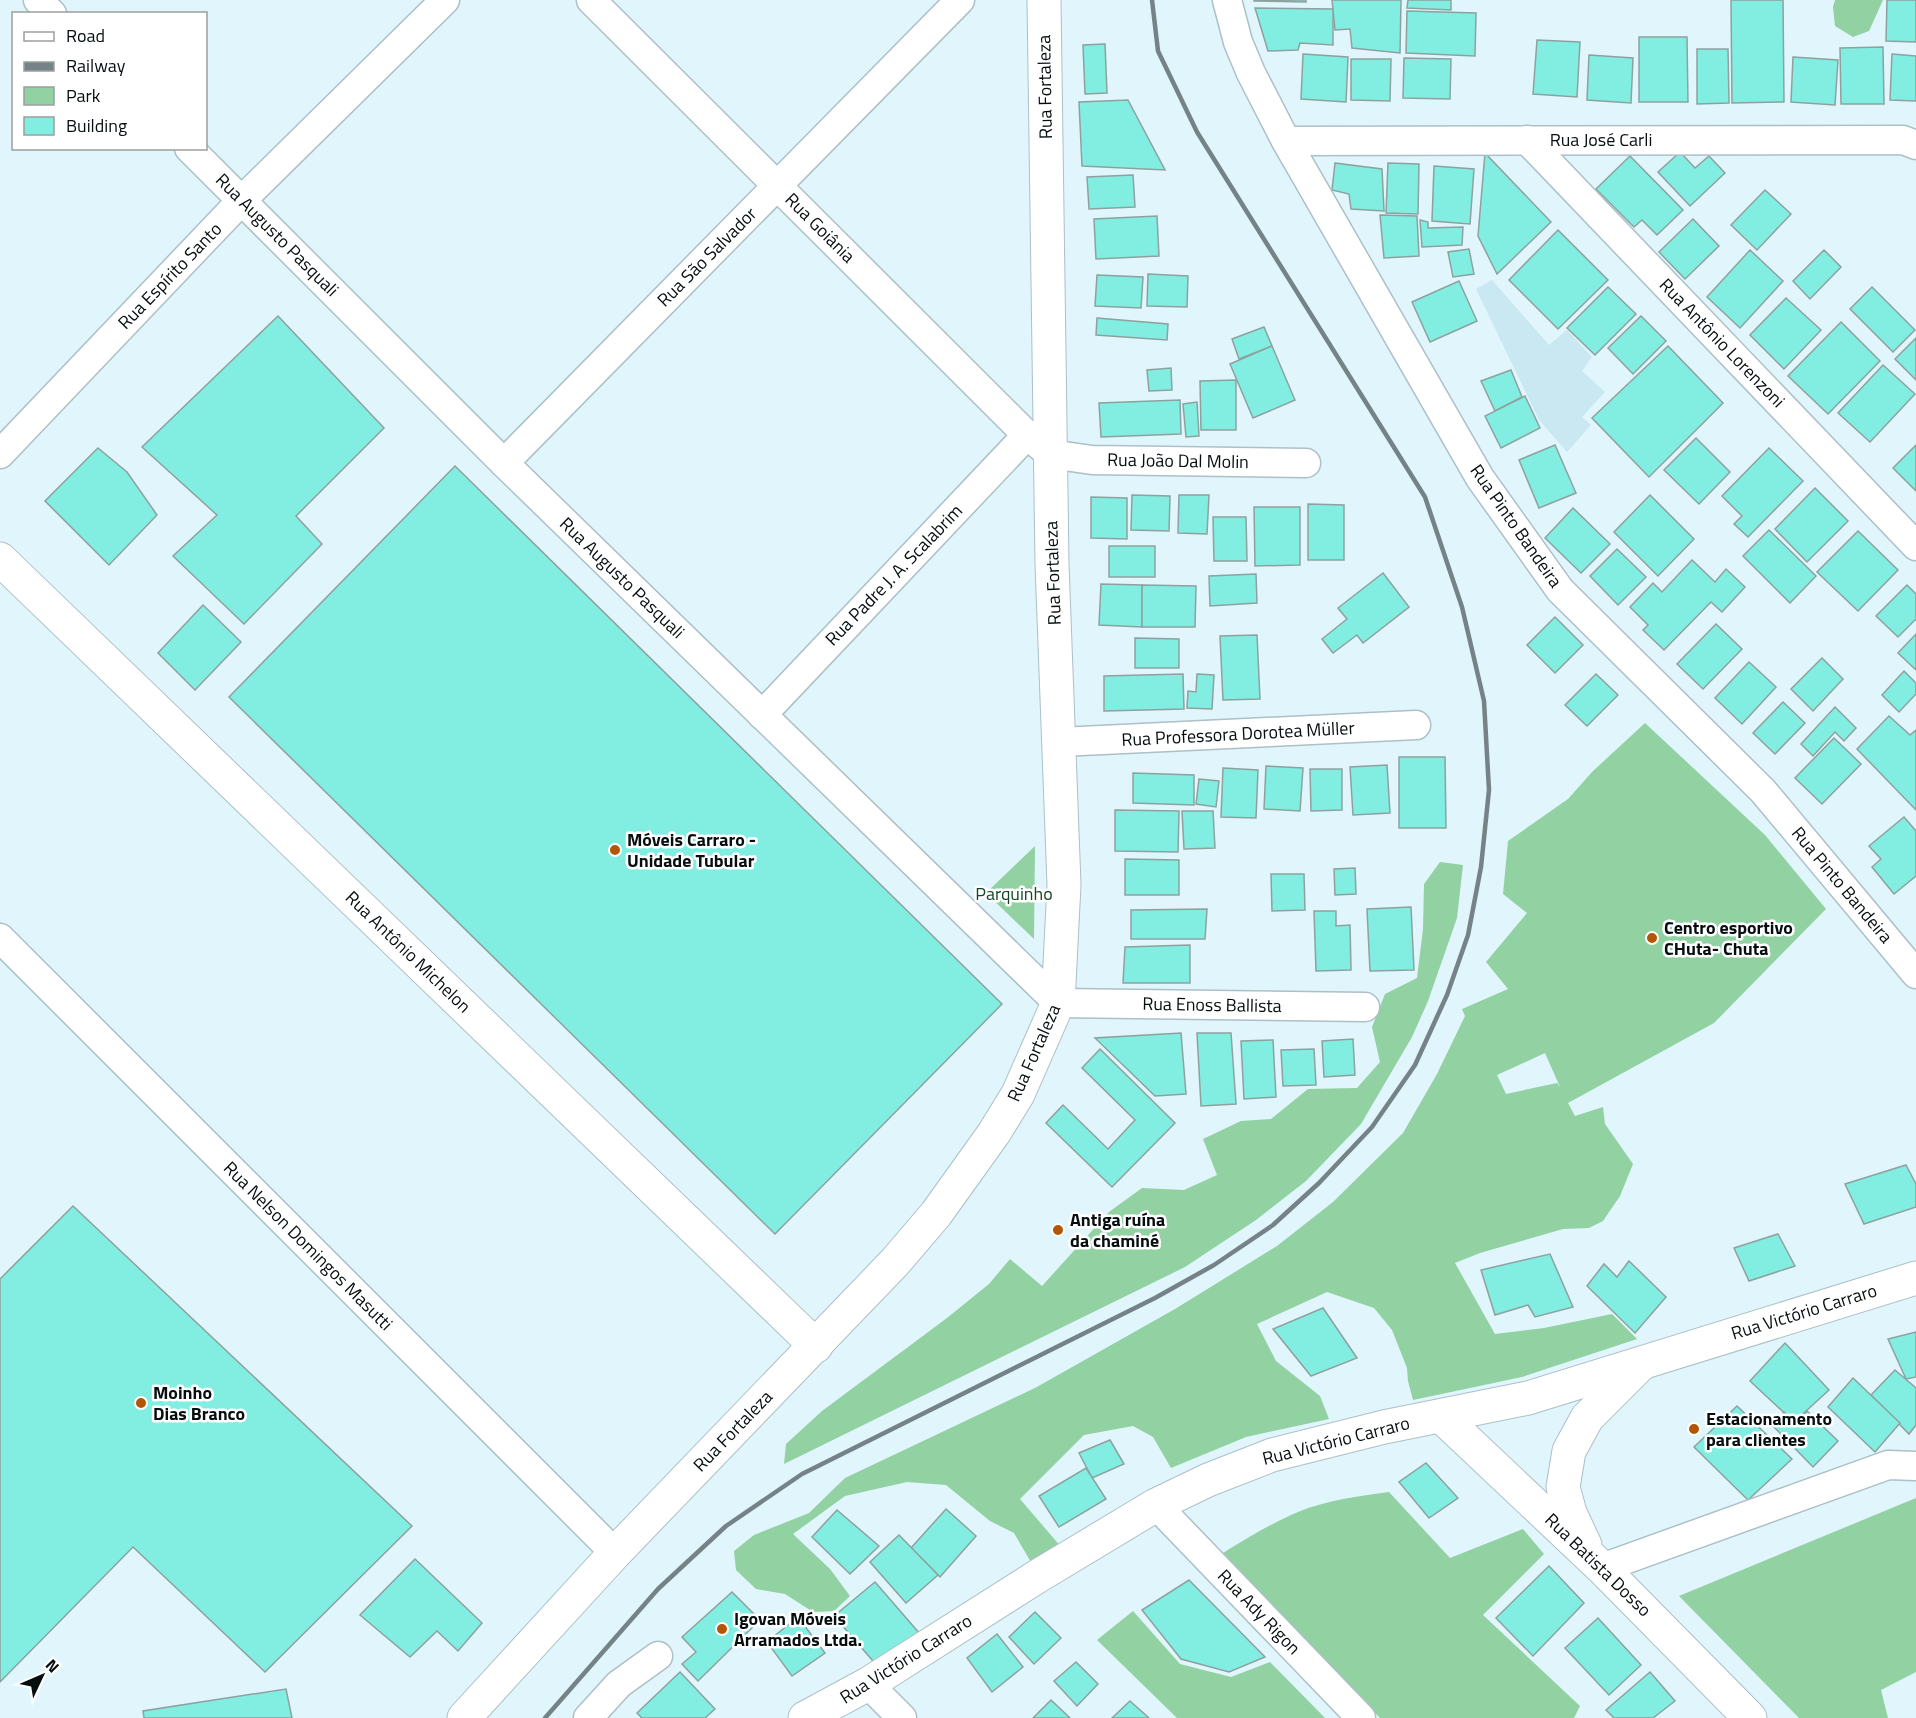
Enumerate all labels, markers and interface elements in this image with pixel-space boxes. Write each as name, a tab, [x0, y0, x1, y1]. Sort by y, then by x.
legend	[12, 12, 207, 150]
text: Road	[66, 22, 105, 49]
street label: Rua Fortaleza	[1030, 35, 1059, 139]
text: Railway	[66, 52, 126, 79]
text: Park	[66, 82, 101, 109]
text: Building	[66, 112, 127, 139]
street label: Rua José Carli	[1550, 126, 1652, 153]
street label: Rua Augusto Pasquali	[209, 167, 345, 303]
street label: Rua Goiânia	[779, 186, 862, 269]
street label: Rua São Salvador	[651, 201, 763, 313]
street label: Rua Espírito Santo	[111, 216, 228, 335]
street label: Rua Antônio Lorenzoni	[1653, 272, 1791, 414]
street label: Rua João Dal Molin	[1107, 446, 1249, 475]
street label: Rua Pinto Bandeira	[1464, 459, 1569, 593]
street label: Rua Padre J. A. Scalabrim	[819, 498, 969, 652]
street label: Rua Augusto Pasquali	[554, 511, 691, 645]
street label: Rua Fortaleza	[1037, 520, 1068, 626]
street label: Rua Professora Dorotea Müller	[1121, 714, 1355, 753]
street label: Rua Pinto Bandeira	[1785, 820, 1899, 949]
place label: Móveis Carraro - Unidade Tubular	[627, 826, 756, 874]
marker: Móveis Carraro - Unidade Tubular	[608, 843, 622, 857]
park label: Parquinho	[975, 880, 1053, 907]
street label: Rua Antônio Michelon	[339, 884, 477, 1019]
place label: Centro esportivo CHuta- Chuta	[1664, 914, 1793, 962]
marker: Centro esportivo CHuta- Chuta	[1645, 931, 1659, 945]
street label: Rua Enoss Ballista	[1142, 990, 1282, 1019]
street label: Rua Fortaleza	[1000, 1000, 1067, 1106]
street label: Rua Nelson Domingos Masutti	[218, 1155, 399, 1336]
place label: Antiga ruína da chaminé	[1070, 1206, 1165, 1254]
marker: Antiga ruína da chaminé	[1051, 1223, 1065, 1237]
street label: Rua Victório Carraro	[1728, 1277, 1880, 1347]
place label: Moinho Dias Branco	[153, 1379, 245, 1427]
street label: Rua Fortaleza	[687, 1384, 779, 1478]
marker: Moinho Dias Branco	[134, 1396, 148, 1410]
place label: Estacionamento para clientes	[1706, 1405, 1832, 1453]
street label: Rua Victório Carraro	[1259, 1409, 1412, 1472]
marker: Estacionamento para clientes	[1687, 1422, 1701, 1436]
street label: Rua Batista Dosso	[1539, 1507, 1658, 1623]
street label: Rua Ady Rigon	[1212, 1563, 1307, 1661]
place label: Igovan Móveis Arramados Ltda.	[734, 1605, 862, 1653]
street label: Rua Victório Carraro	[834, 1607, 977, 1710]
marker: Igovan Móveis Arramados Ltda.	[715, 1622, 729, 1636]
north arrow	[12, 1646, 72, 1706]
text: N	[40, 1653, 65, 1678]

